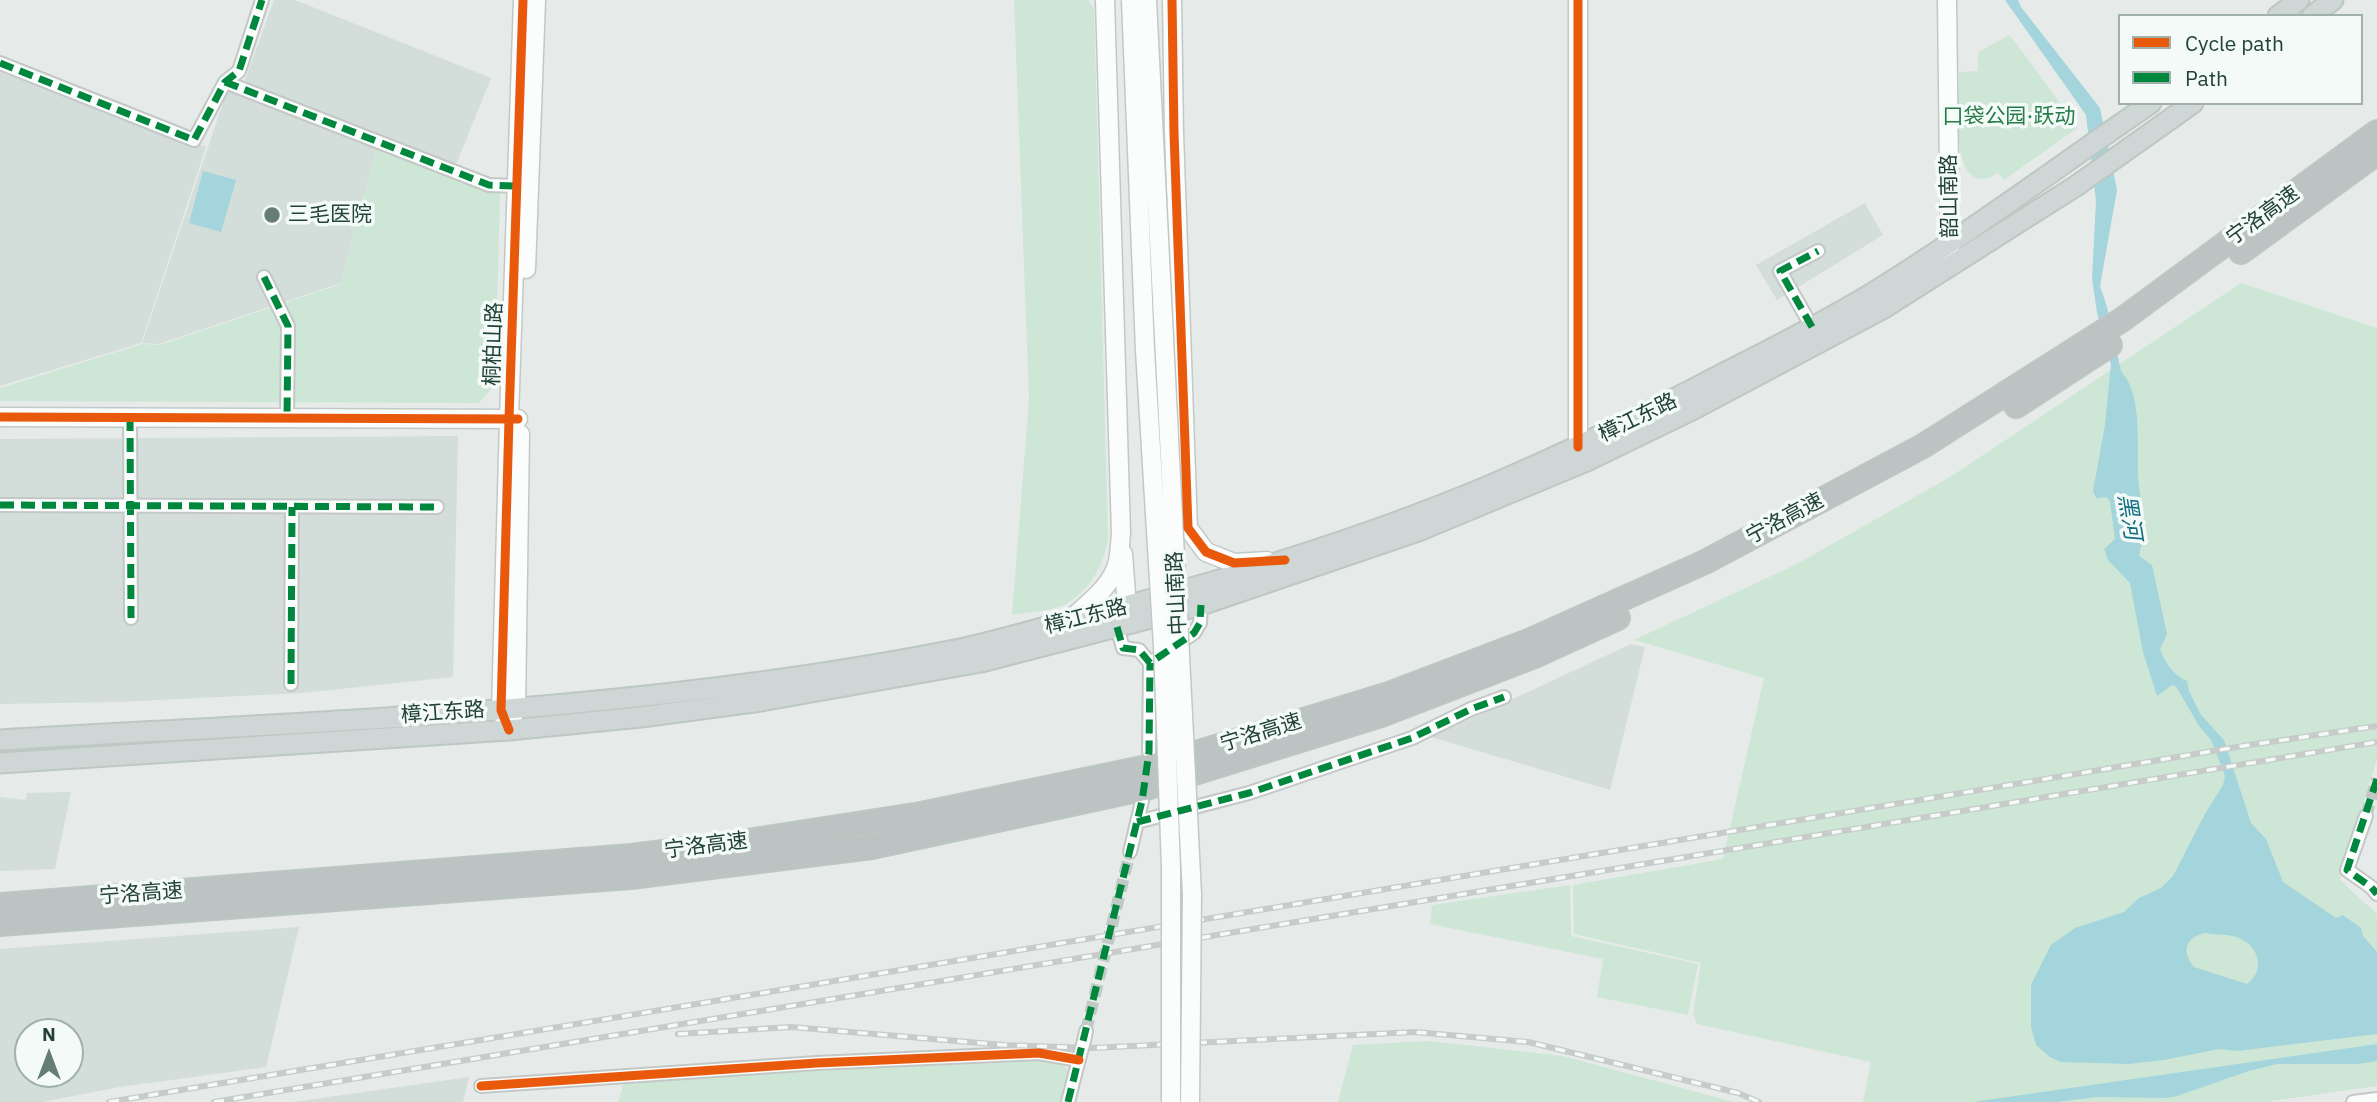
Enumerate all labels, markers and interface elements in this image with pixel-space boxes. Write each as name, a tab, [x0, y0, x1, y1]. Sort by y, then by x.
legend	[2118, 14, 2363, 105]
text: Cycle path	[2185, 29, 2284, 57]
text: Path	[2185, 64, 2228, 92]
park label: 口袋公园·跃动	[1943, 104, 2075, 130]
street label: 韶山南路	[1937, 154, 1963, 238]
street label: 宁洛高速	[2222, 181, 2304, 251]
place label: 三毛医院	[288, 202, 372, 228]
marker: 三毛医院	[262, 205, 282, 225]
street label: 桐柏山路	[480, 302, 508, 386]
street label: 樟江东路	[1595, 388, 1681, 448]
street label: 宁洛高速	[1742, 488, 1828, 550]
water label: 黑河	[2112, 492, 2146, 542]
street label: 中山南路	[1162, 550, 1192, 636]
street label: 樟江东路	[1042, 595, 1130, 639]
street label: 樟江东路	[400, 698, 486, 728]
street label: 宁洛高速	[1217, 709, 1305, 757]
street label: 宁洛高速	[663, 828, 749, 864]
street label: 宁洛高速	[98, 879, 184, 909]
north arrow	[14, 1018, 84, 1088]
text: N	[42, 1022, 56, 1046]

